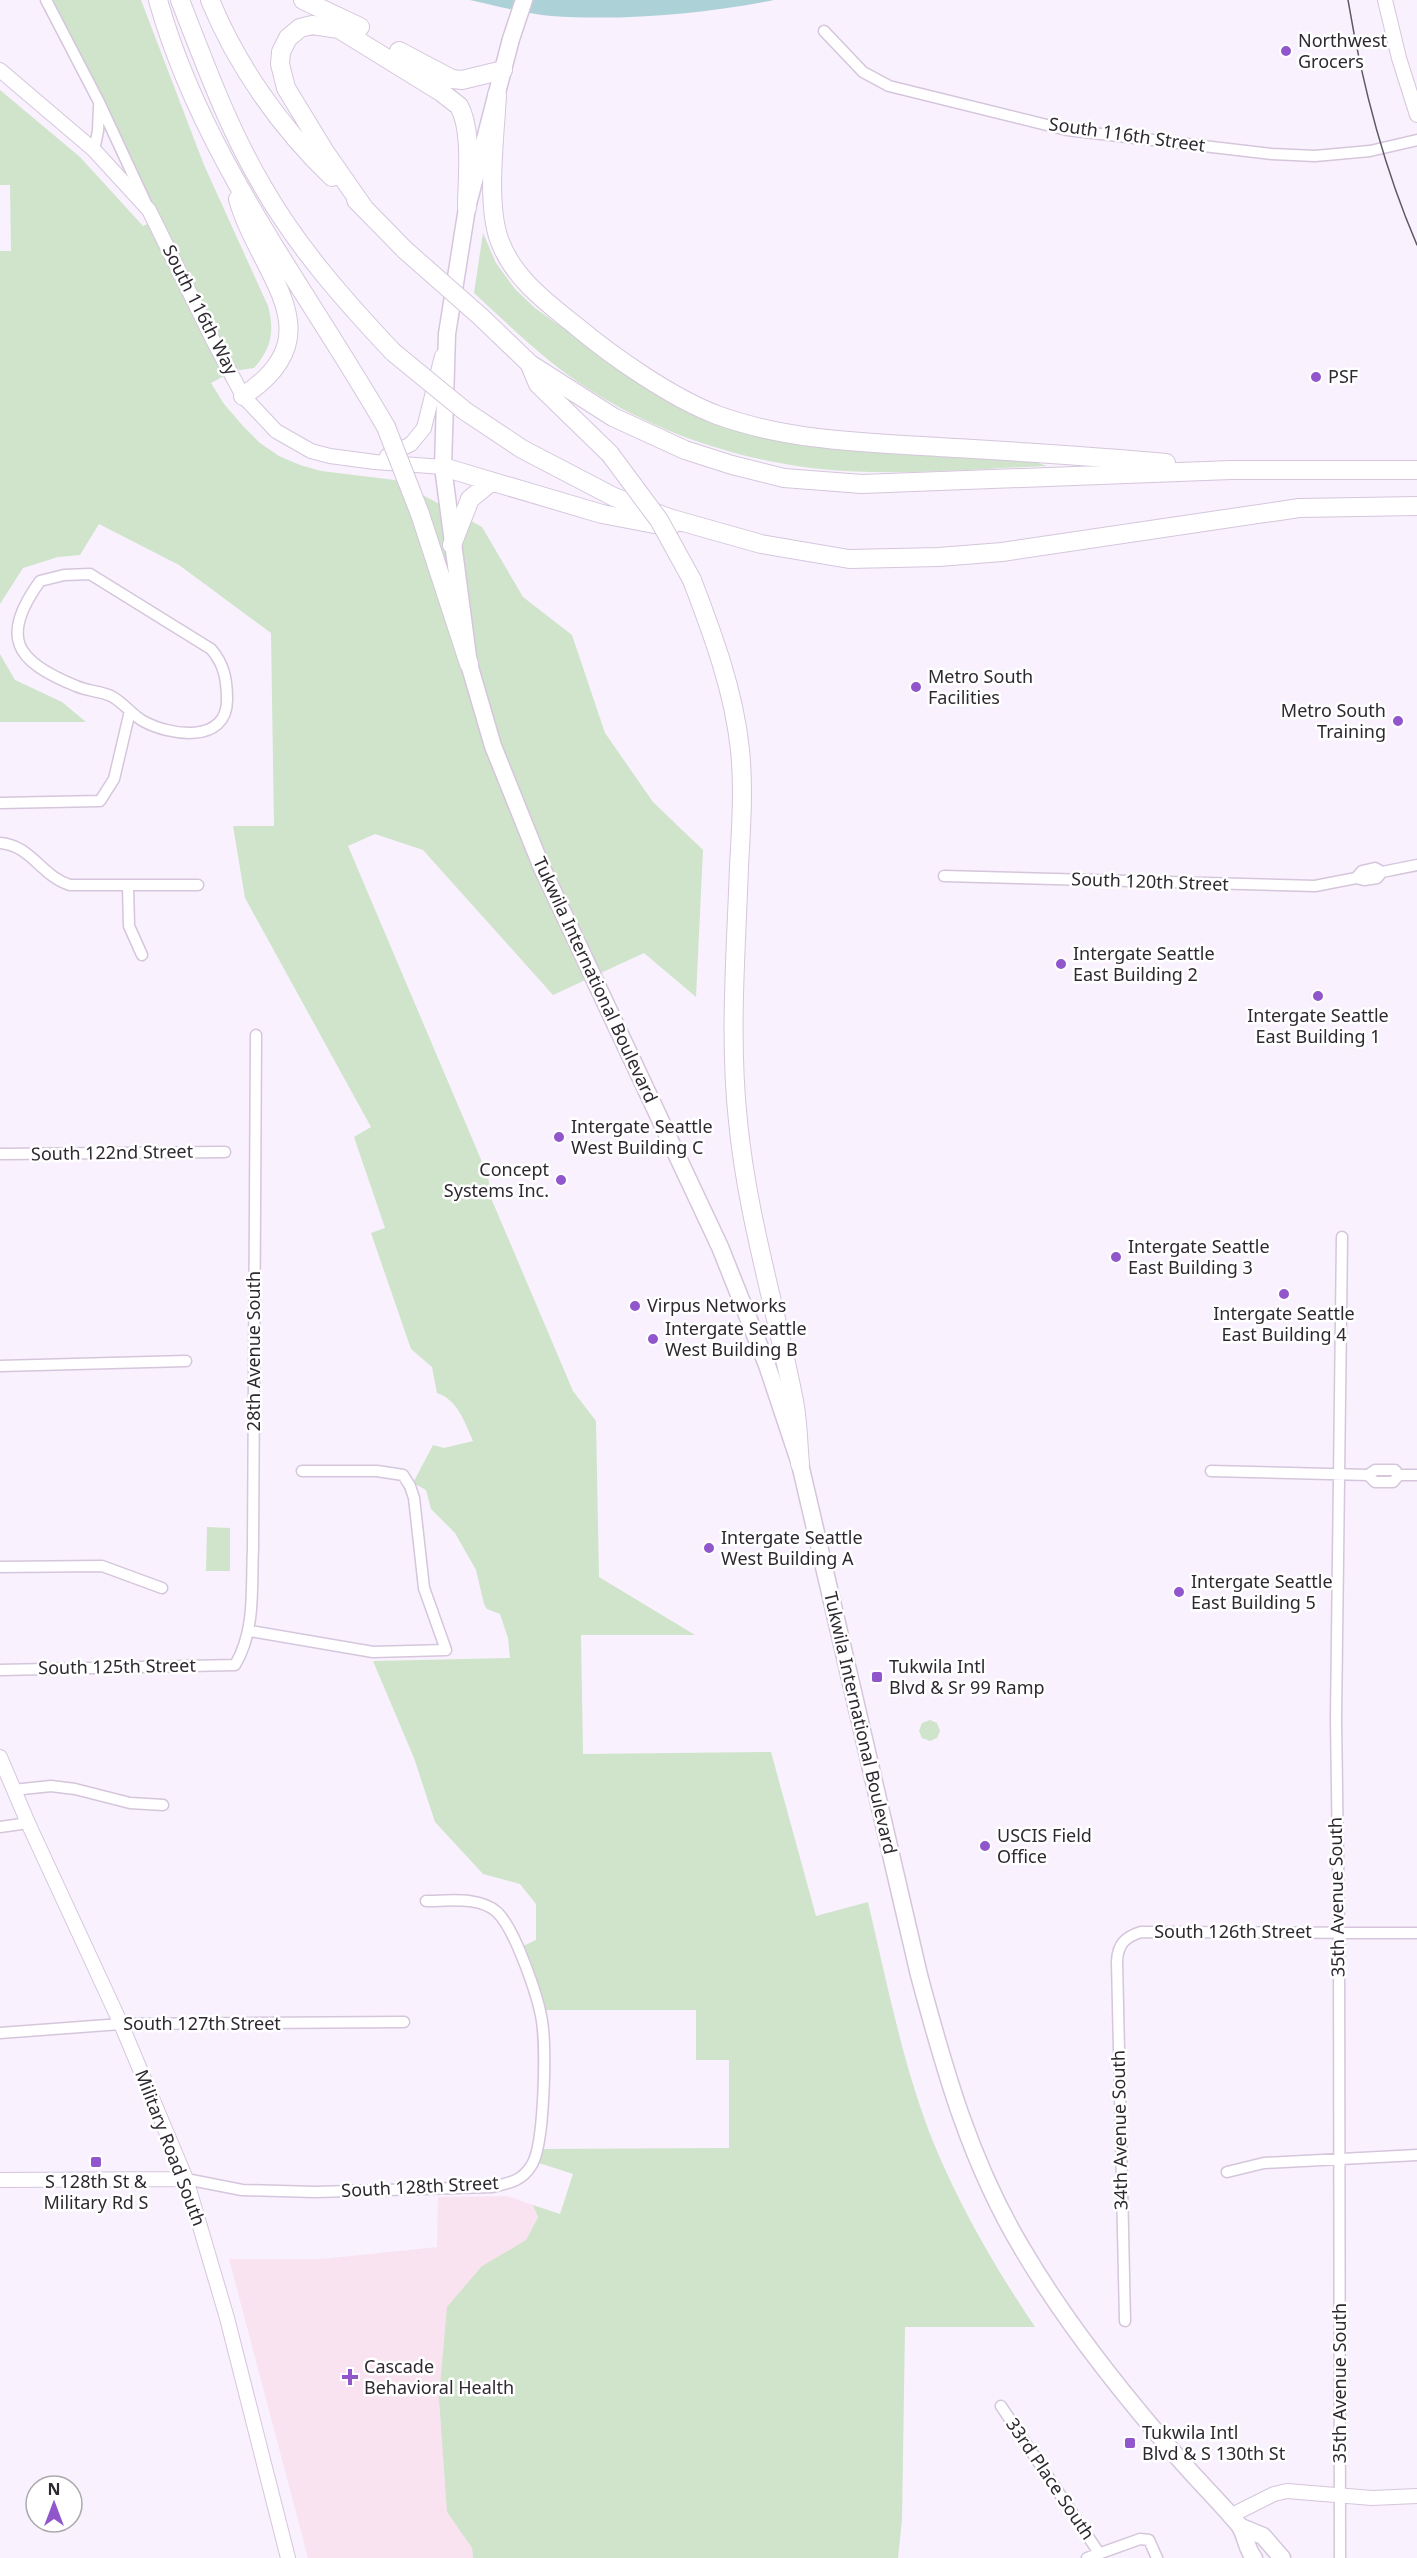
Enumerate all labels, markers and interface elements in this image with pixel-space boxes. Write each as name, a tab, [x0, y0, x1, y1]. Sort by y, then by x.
place label: Northwest Grocers	[1298, 28, 1388, 73]
marker: Northwest Grocers	[1279, 44, 1293, 58]
street label: South 116th Street	[1047, 111, 1207, 157]
street label: South 116th Way	[158, 240, 244, 379]
place label: PSF	[1328, 364, 1358, 388]
marker: PSF	[1309, 370, 1323, 384]
place label: Metro South Facilities	[928, 664, 1033, 709]
marker: Metro South Facilities	[909, 680, 923, 694]
place label: Metro South Training	[1281, 698, 1386, 743]
marker: Metro South Training	[1391, 714, 1405, 728]
street label: Tukwila International Boulevard	[528, 853, 664, 1106]
street label: South 120th Street	[1071, 866, 1230, 896]
place label: Intergate Seattle East Building 2	[1073, 941, 1215, 986]
marker: Intergate Seattle East Building 2	[1054, 957, 1068, 971]
marker: Intergate Seattle East Building 1	[1311, 989, 1325, 1003]
place label: Intergate Seattle East Building 1	[1247, 1003, 1389, 1048]
place label: Intergate Seattle West Building C	[571, 1114, 713, 1159]
marker: Intergate Seattle West Building C	[552, 1130, 566, 1144]
street label: South 122nd Street	[31, 1139, 194, 1165]
place label: Concept Systems Inc.	[444, 1157, 550, 1202]
marker: Concept Systems Inc.	[554, 1173, 568, 1187]
place label: Intergate Seattle East Building 3	[1128, 1234, 1270, 1279]
marker: Intergate Seattle East Building 3	[1109, 1250, 1123, 1264]
street label: 28th Avenue South	[241, 1271, 265, 1431]
marker: Intergate Seattle East Building 4	[1277, 1287, 1291, 1301]
place label: Virpus Networks	[647, 1293, 786, 1317]
marker: Virpus Networks	[628, 1299, 642, 1313]
place label: Intergate Seattle East Building 4	[1213, 1301, 1355, 1346]
place label: Intergate Seattle West Building B	[665, 1316, 807, 1361]
marker: Intergate Seattle West Building B	[646, 1332, 660, 1346]
place label: Intergate Seattle West Building A	[721, 1525, 863, 1570]
marker: Intergate Seattle West Building A	[702, 1541, 716, 1555]
place label: Intergate Seattle East Building 5	[1191, 1569, 1333, 1614]
marker: Intergate Seattle East Building 5	[1172, 1585, 1186, 1599]
street label: Tukwila International Boulevard	[819, 1589, 903, 1856]
street label: South 125th Street	[38, 1653, 196, 1679]
place label: Tukwila Intl Blvd & Sr 99 Ramp	[889, 1654, 1045, 1699]
marker: Tukwila Intl Blvd & Sr 99 Ramp	[870, 1670, 884, 1684]
street label: 35th Avenue South	[1323, 1817, 1349, 1977]
place label: USCIS Field Office	[997, 1823, 1092, 1868]
marker: USCIS Field Office	[978, 1839, 992, 1853]
street label: South 126th Street	[1154, 1919, 1312, 1943]
street label: South 127th Street	[123, 2011, 281, 2035]
street label: 34th Avenue South	[1106, 2050, 1132, 2210]
street label: Military Road South	[130, 2066, 212, 2229]
marker: S 128th St & Military Rd S	[89, 2155, 103, 2169]
place label: S 128th St & Military Rd S	[44, 2169, 149, 2214]
street label: South 128th Street	[341, 2170, 500, 2202]
street label: 35th Avenue South	[1327, 2303, 1351, 2463]
place label: Cascade Behavioral Health	[364, 2354, 514, 2399]
marker: Cascade Behavioral Health	[341, 2368, 359, 2386]
street label: 33rd Place South	[1001, 2413, 1100, 2544]
place label: Tukwila Intl Blvd & S 130th St	[1142, 2420, 1286, 2465]
marker: Tukwila Intl Blvd & S 130th St	[1123, 2436, 1137, 2450]
north arrow	[24, 2474, 84, 2534]
text: N	[47, 2478, 61, 2500]

